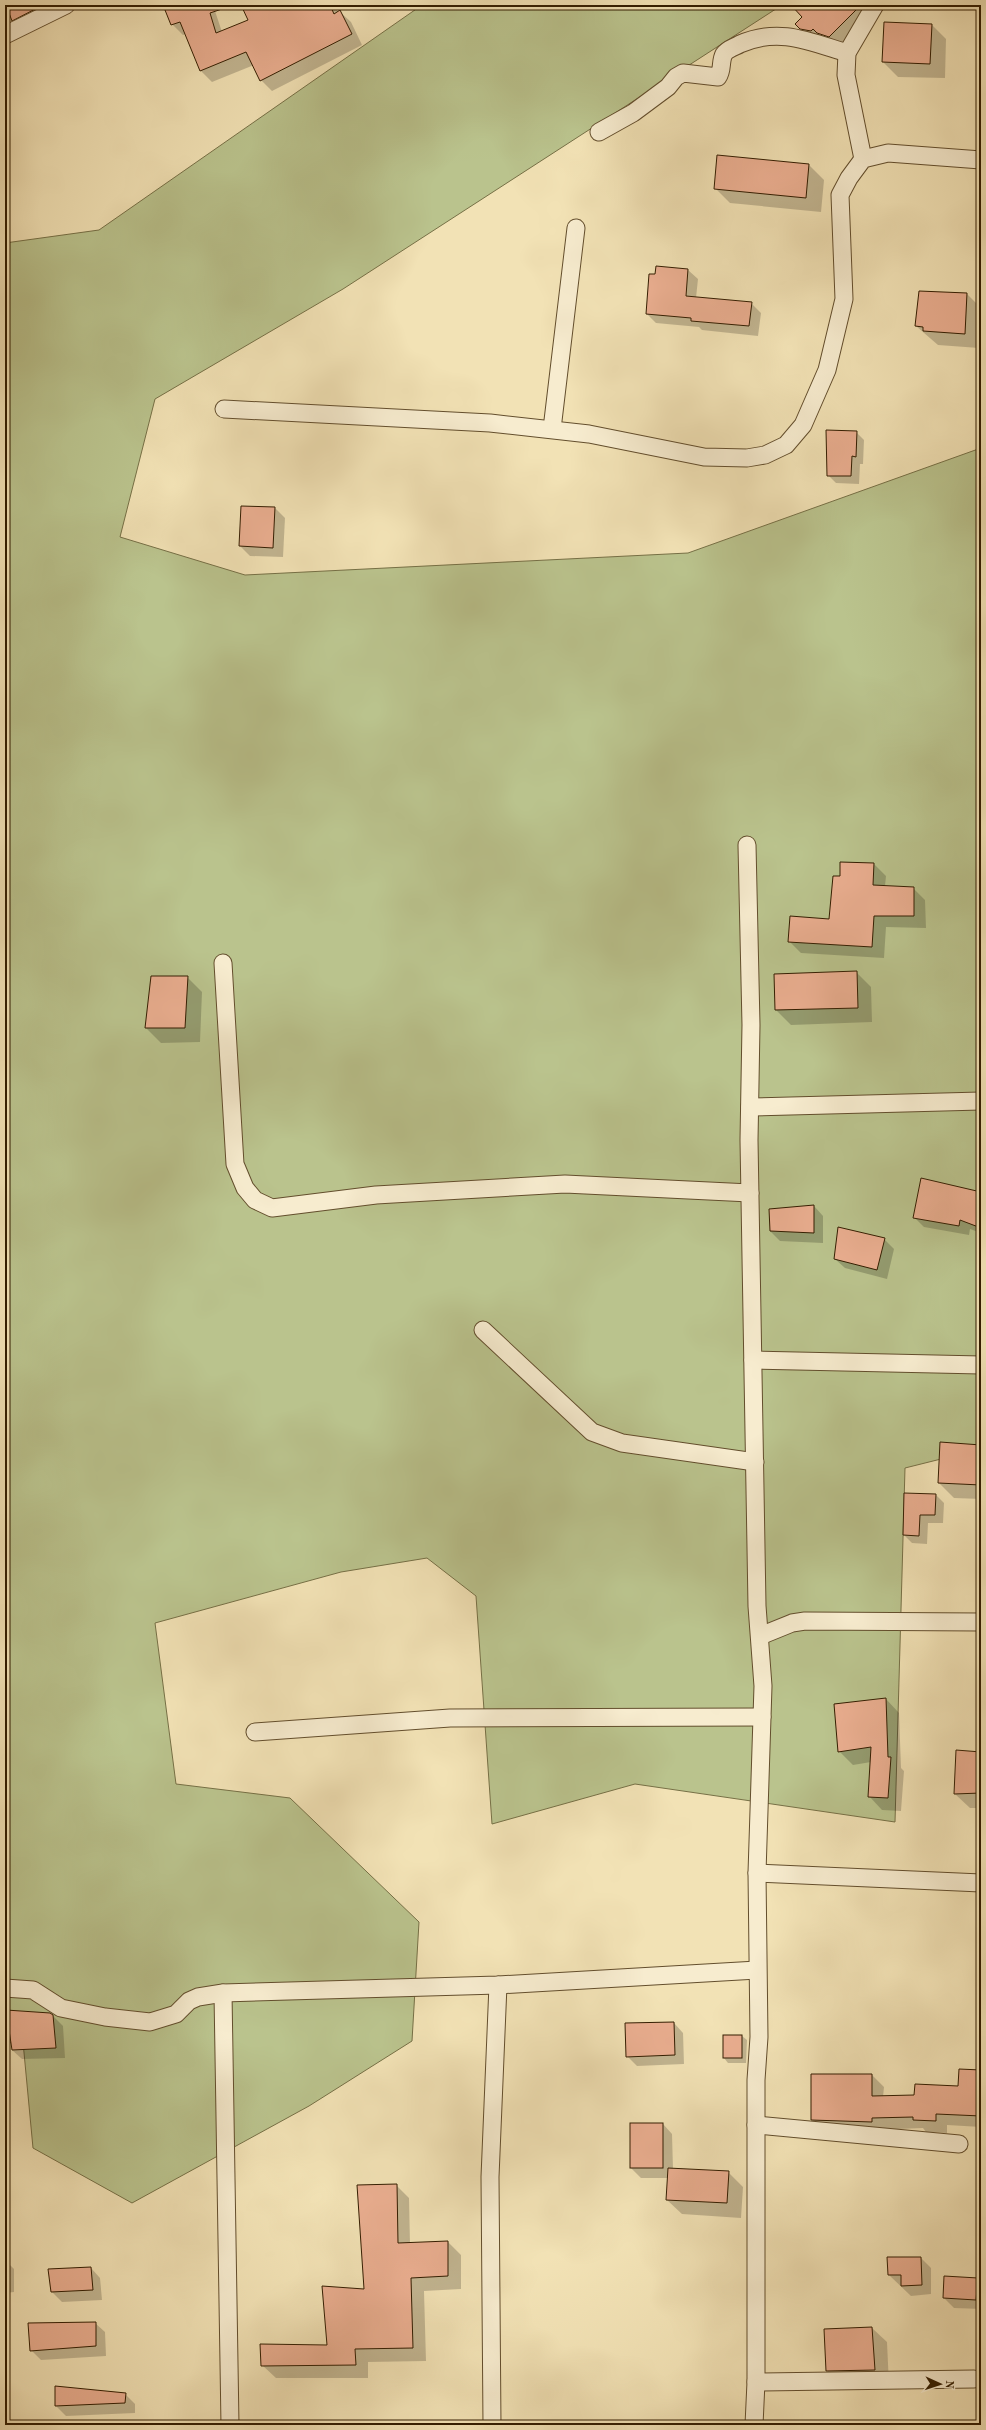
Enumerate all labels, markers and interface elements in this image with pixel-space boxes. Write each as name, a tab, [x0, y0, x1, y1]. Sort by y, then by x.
north arrow	[920, 2364, 960, 2404]
text: N	[943, 2380, 954, 2390]

